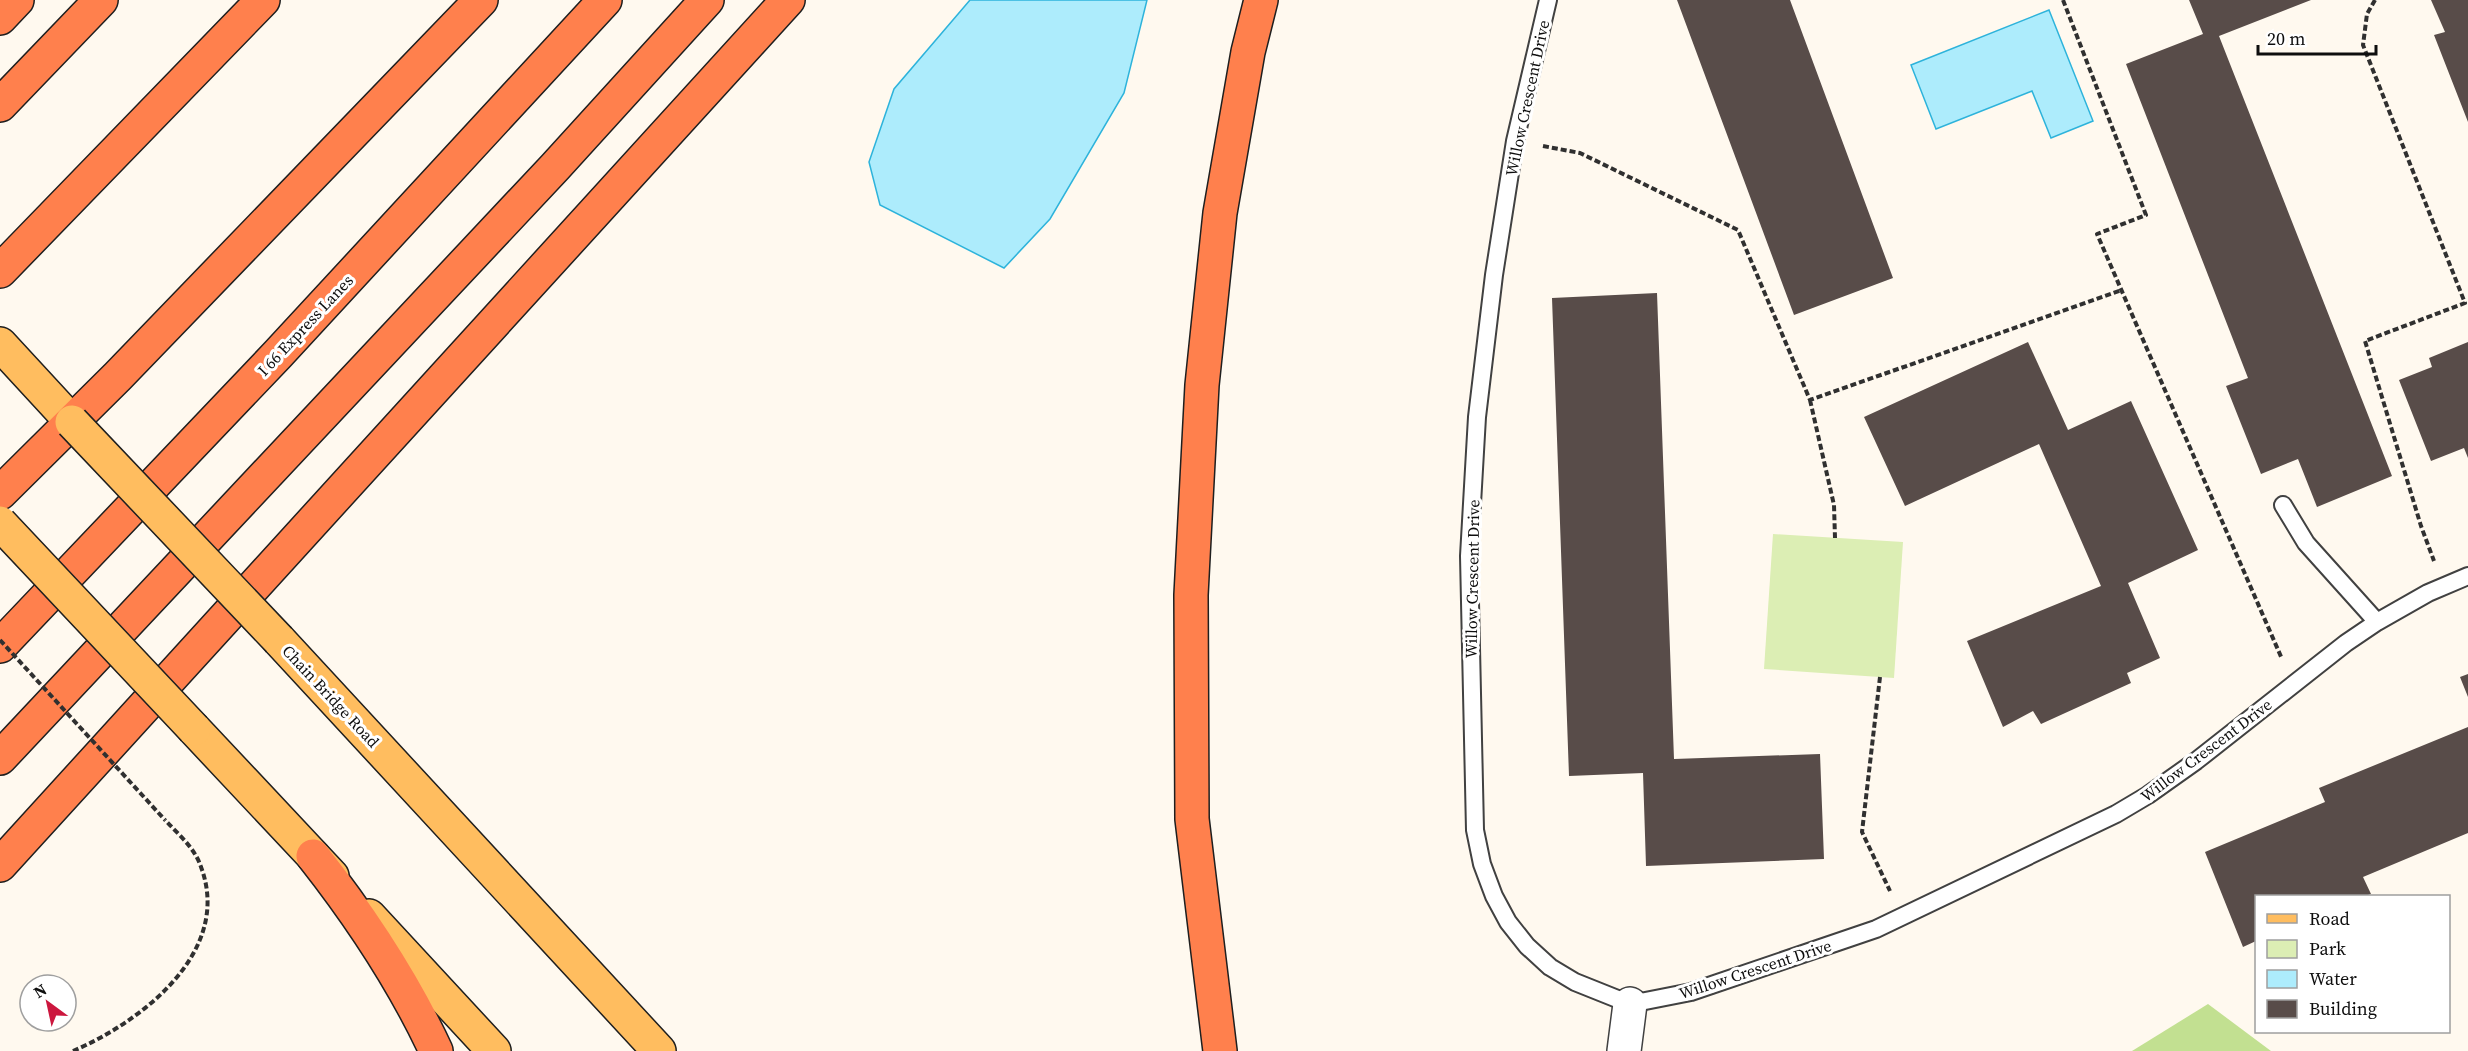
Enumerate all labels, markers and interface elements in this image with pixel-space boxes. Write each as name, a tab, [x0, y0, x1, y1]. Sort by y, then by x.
street label: Willow Crescent Drive	[1500, 18, 1554, 178]
scale bar	[2258, 18, 2376, 56]
text: 20 m	[2267, 26, 2305, 51]
street label: I 66 Express Lanes	[252, 269, 358, 380]
street label: Willow Crescent Drive	[1460, 499, 1484, 659]
street label: Chain Bridge Road	[278, 640, 384, 752]
street label: Willow Crescent Drive	[2136, 693, 2276, 807]
legend	[2255, 895, 2450, 1033]
text: Road	[2309, 906, 2350, 931]
street label: Willow Crescent Drive	[1676, 934, 1834, 1004]
text: Park	[2309, 936, 2346, 961]
text: Water	[2309, 966, 2357, 991]
north arrow	[18, 973, 78, 1033]
text: N	[29, 978, 51, 1003]
text: Building	[2309, 996, 2377, 1021]

